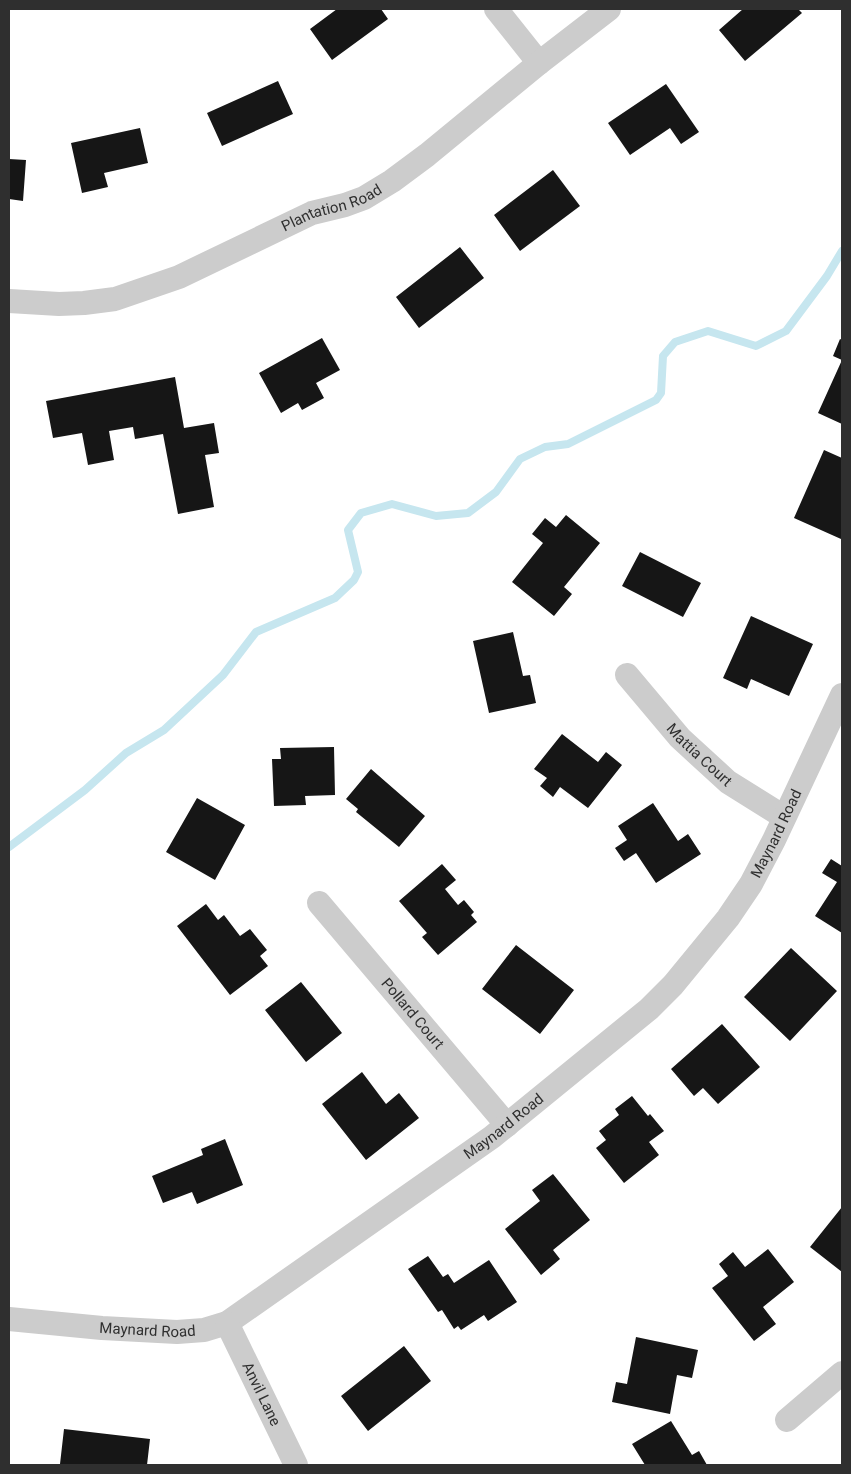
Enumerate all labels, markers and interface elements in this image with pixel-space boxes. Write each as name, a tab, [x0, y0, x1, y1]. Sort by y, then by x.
street label: Plantation Road	[279, 180, 385, 235]
street label: Mattia Court	[663, 720, 736, 790]
street label: Maynard Road	[747, 786, 805, 881]
street label: Pollard Court	[378, 974, 448, 1053]
street label: Maynard Road	[460, 1090, 547, 1163]
street label: Maynard Road	[99, 1319, 196, 1341]
street label: Anvil Lane	[238, 1359, 285, 1429]

